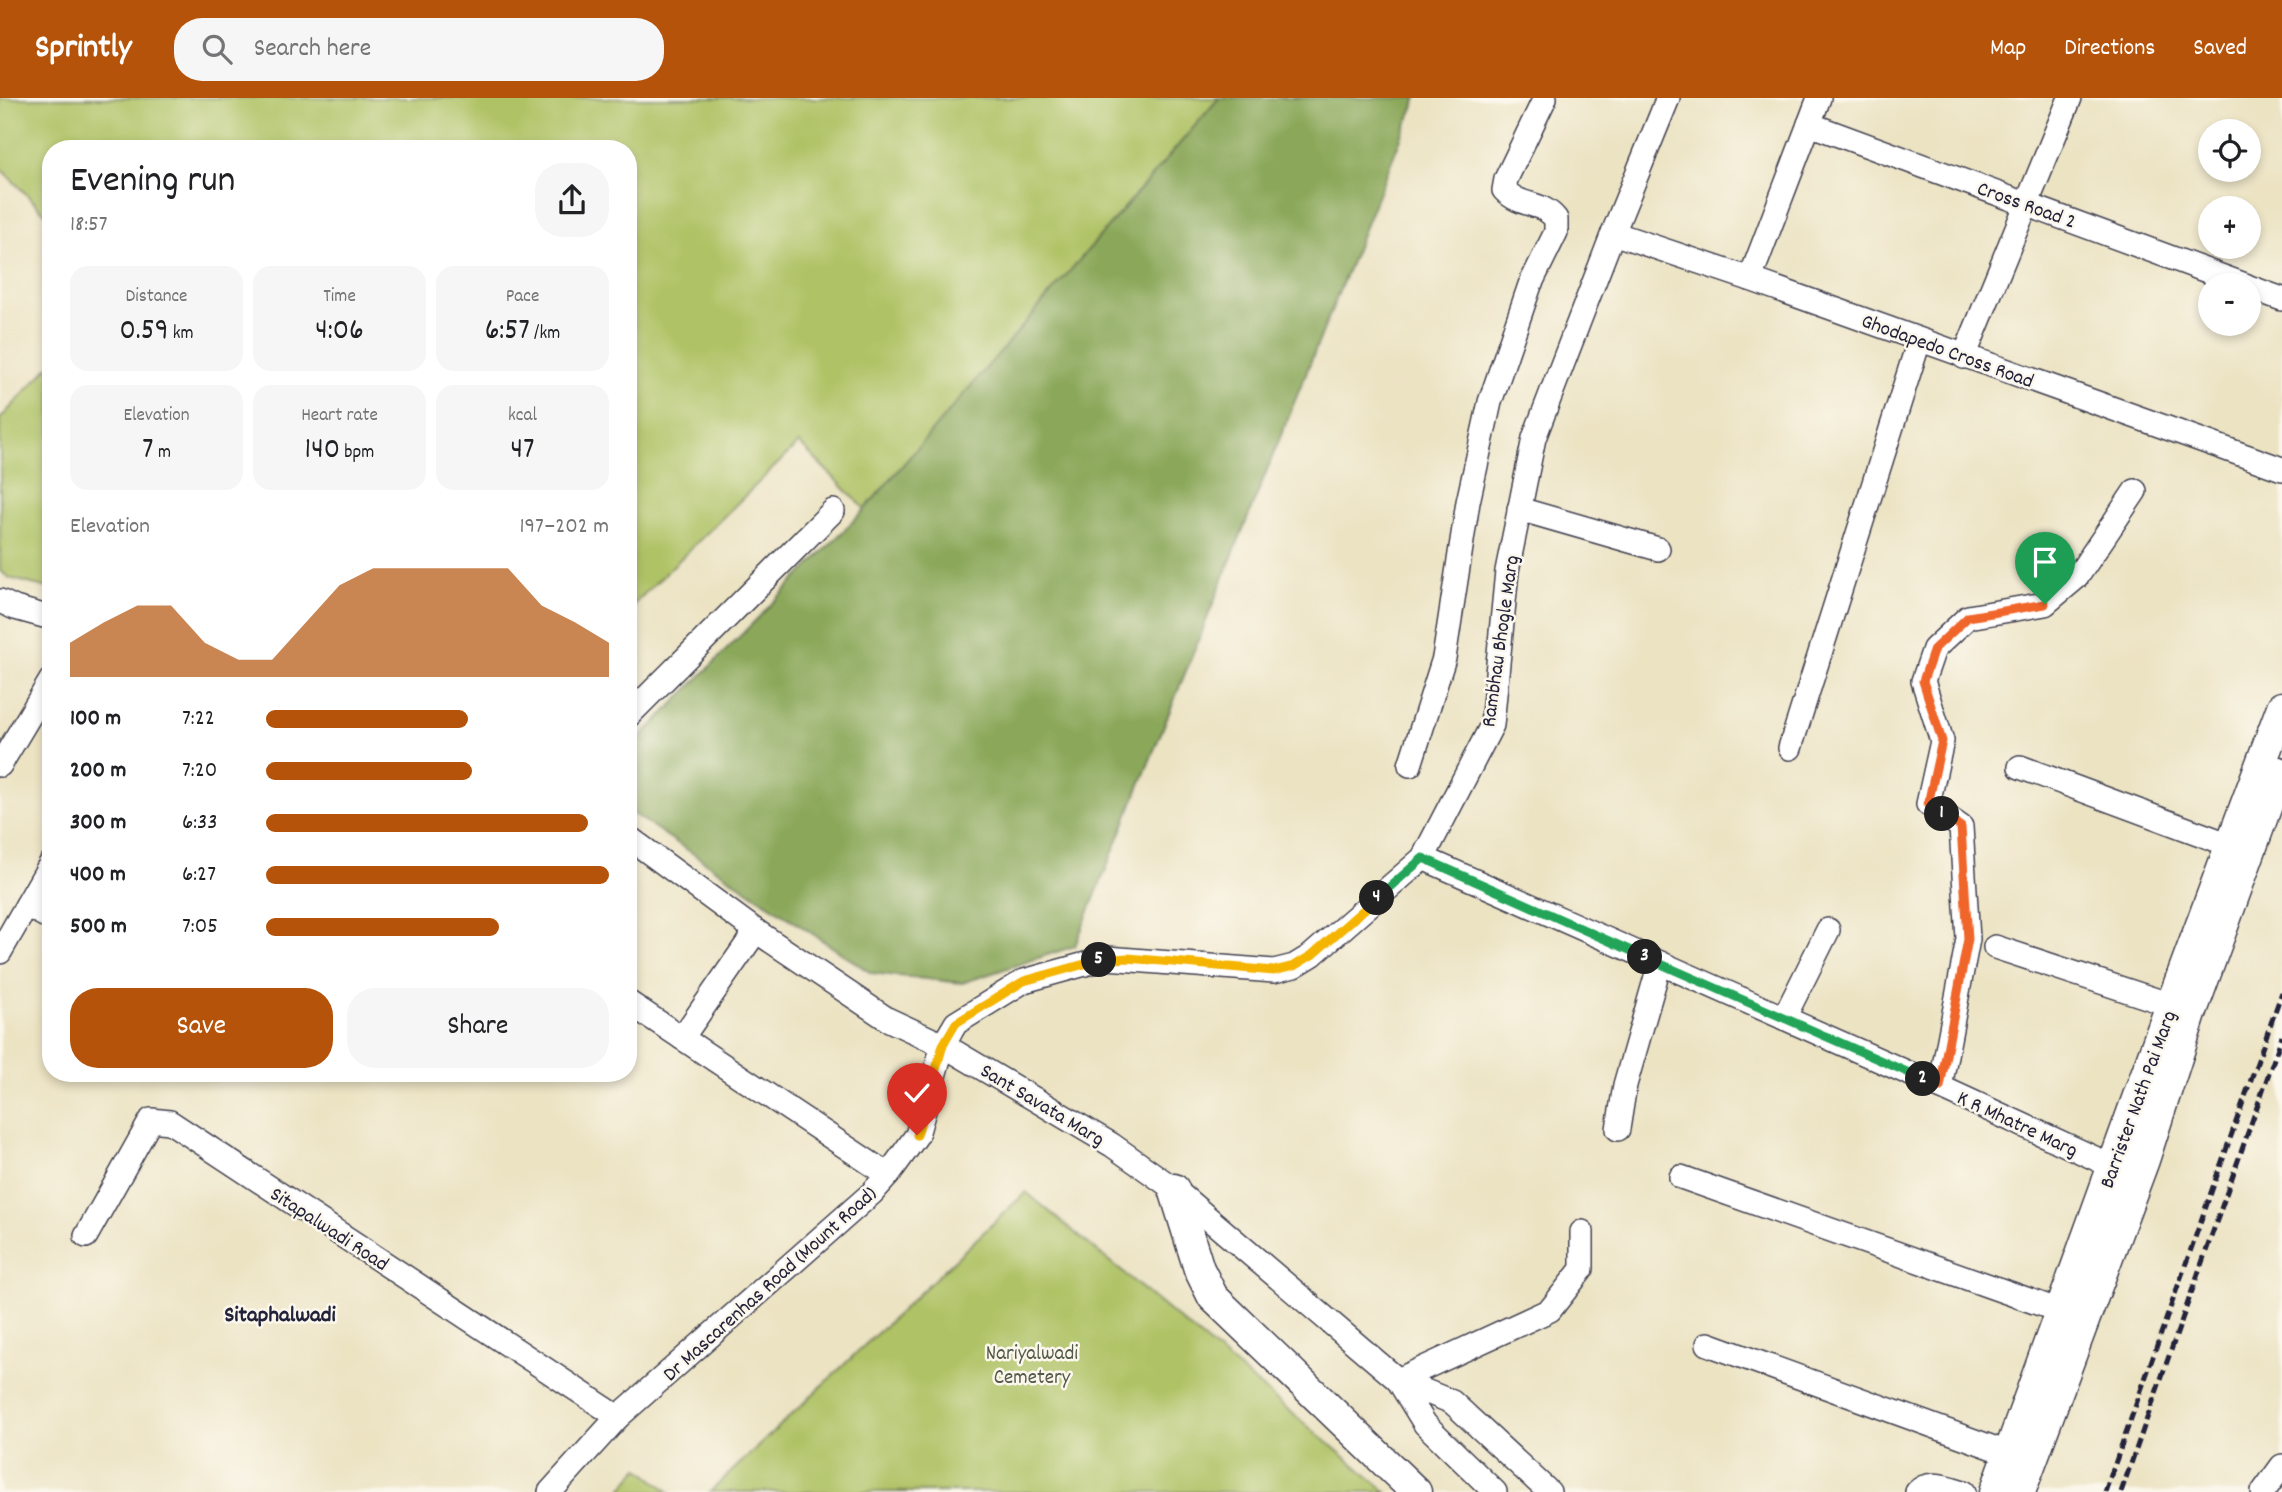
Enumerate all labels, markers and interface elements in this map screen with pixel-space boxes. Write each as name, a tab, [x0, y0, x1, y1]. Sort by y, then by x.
search box	[174, 18, 664, 81]
text: Sprintly	[35, 26, 132, 73]
icon: search	[198, 30, 236, 68]
text: Search here	[254, 31, 371, 68]
text: Map	[1990, 32, 2026, 66]
text: Directions	[2064, 32, 2155, 66]
text: Saved	[2193, 32, 2247, 66]
map controls	[2198, 119, 2261, 336]
button: locate	[2198, 119, 2261, 182]
text: Evening run	[70, 155, 235, 210]
button: share	[535, 163, 609, 237]
street label: Cross Road 2	[1972, 175, 2080, 239]
button: +	[2198, 196, 2261, 259]
text: 18:57	[70, 209, 108, 242]
button: −	[2198, 273, 2261, 336]
text: Distance	[126, 284, 187, 311]
text: Time	[323, 284, 356, 311]
text: Pace	[506, 284, 539, 311]
street label: Ghodapedo Cross Road	[1857, 308, 2037, 398]
text: 0.59	[119, 311, 168, 354]
text: 4:06	[315, 311, 364, 354]
text: 6:57	[485, 311, 530, 354]
text: km	[168, 321, 194, 348]
text: /km	[530, 321, 560, 348]
text: Elevation	[123, 403, 190, 430]
text: Heart rate	[301, 403, 378, 430]
text: kcal	[508, 403, 537, 430]
text: 7	[142, 430, 154, 473]
text: 140	[305, 430, 340, 473]
text: 47	[511, 430, 534, 473]
text: m	[154, 440, 171, 467]
text: bpm	[340, 440, 374, 467]
text: Elevation	[70, 511, 150, 544]
text: 197–202 m	[520, 511, 609, 544]
pin	[2015, 532, 2075, 604]
icon: arrive	[2026, 543, 2064, 581]
street label: Rambhau Bhogle Marg	[1475, 554, 1529, 729]
text: 100 m	[70, 703, 121, 736]
text: 7:22	[182, 703, 215, 736]
text: 200 m	[70, 755, 126, 788]
text: 7:20	[182, 755, 217, 788]
pin: 1	[1924, 796, 1960, 832]
text: 1	[1939, 800, 1944, 827]
text: 300 m	[70, 807, 126, 840]
text: 6:33	[182, 807, 218, 840]
text: 400 m	[70, 859, 126, 892]
text: 6:27	[182, 859, 216, 892]
pin: 4	[1360, 880, 1394, 916]
text: 4	[1373, 884, 1380, 911]
text: 500 m	[70, 911, 127, 944]
text: 7:05	[182, 911, 218, 944]
pin: 3	[1628, 940, 1662, 974]
pin: 5	[1082, 942, 1116, 978]
text: 3	[1640, 943, 1649, 970]
text: 5	[1094, 946, 1103, 973]
button: Save	[70, 988, 333, 1068]
button: Share	[347, 988, 609, 1068]
street label: Barrister Nath Pai Marg	[2094, 1007, 2186, 1193]
street label: Sant Savata Marg	[973, 1057, 1109, 1156]
pin: 2	[1906, 1062, 1940, 1096]
pin	[887, 1063, 947, 1135]
text: 2	[1918, 1065, 1927, 1092]
icon: check	[898, 1074, 936, 1112]
street label: K R Mhatre Marg	[1951, 1085, 2082, 1167]
street label: Sitapalwadi Road	[263, 1181, 394, 1280]
street label: Dr Mascarenhas Road (Mount Road)	[657, 1181, 885, 1390]
district label: Sitaphalwadi	[224, 1300, 337, 1333]
park label: Nariyalwadi Cemetery	[986, 1340, 1078, 1394]

